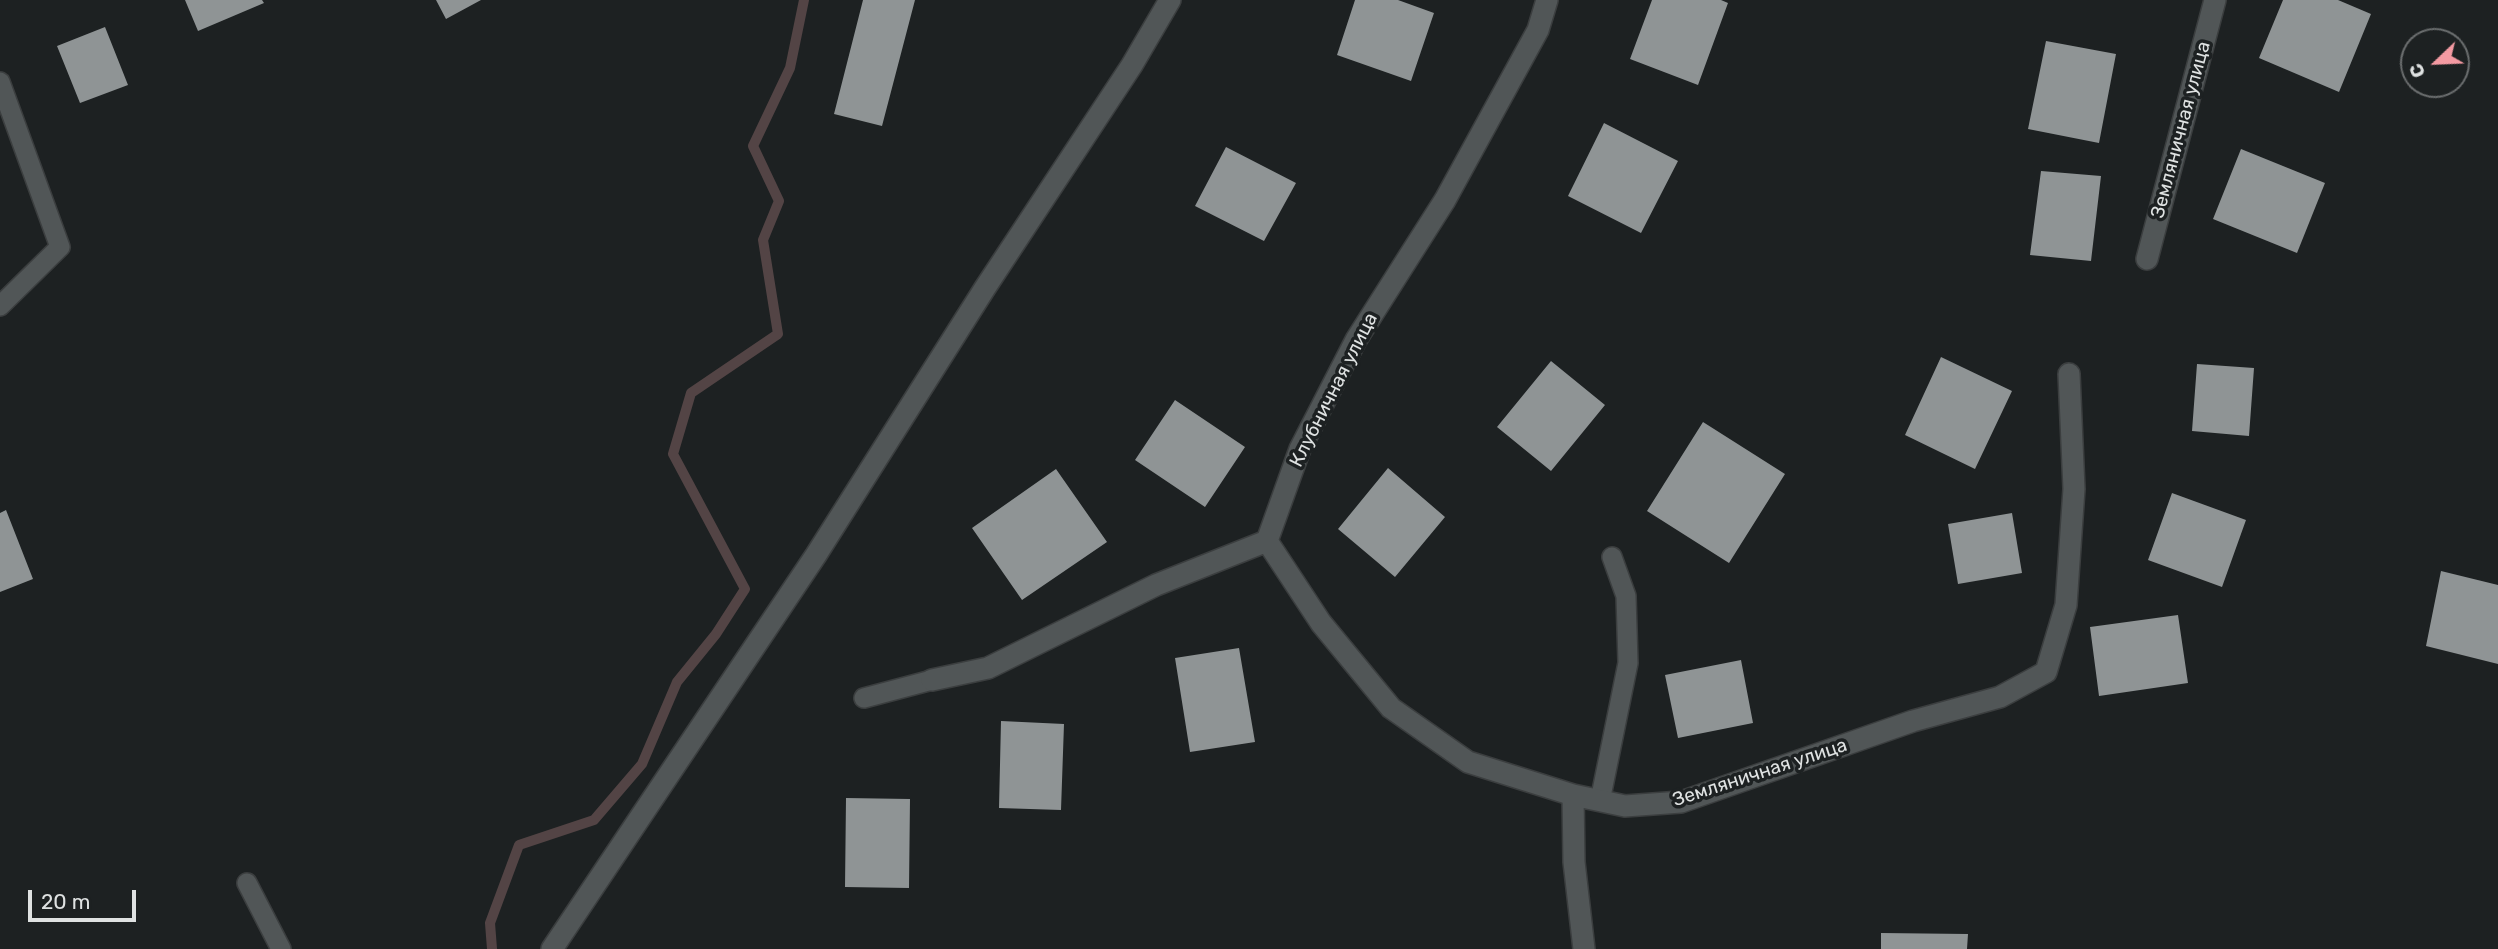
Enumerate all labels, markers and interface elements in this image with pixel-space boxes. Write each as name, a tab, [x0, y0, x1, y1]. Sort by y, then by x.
north arrow	[2400, 28, 2470, 98]
street label: Земляничная улица	[2146, 39, 2216, 221]
text: С	[2404, 60, 2430, 81]
street label: Клубничная улица	[1285, 309, 1383, 471]
street label: Земляничная улица	[1670, 734, 1850, 812]
scale bar	[32, 876, 140, 920]
text: 20 m	[41, 889, 90, 914]

